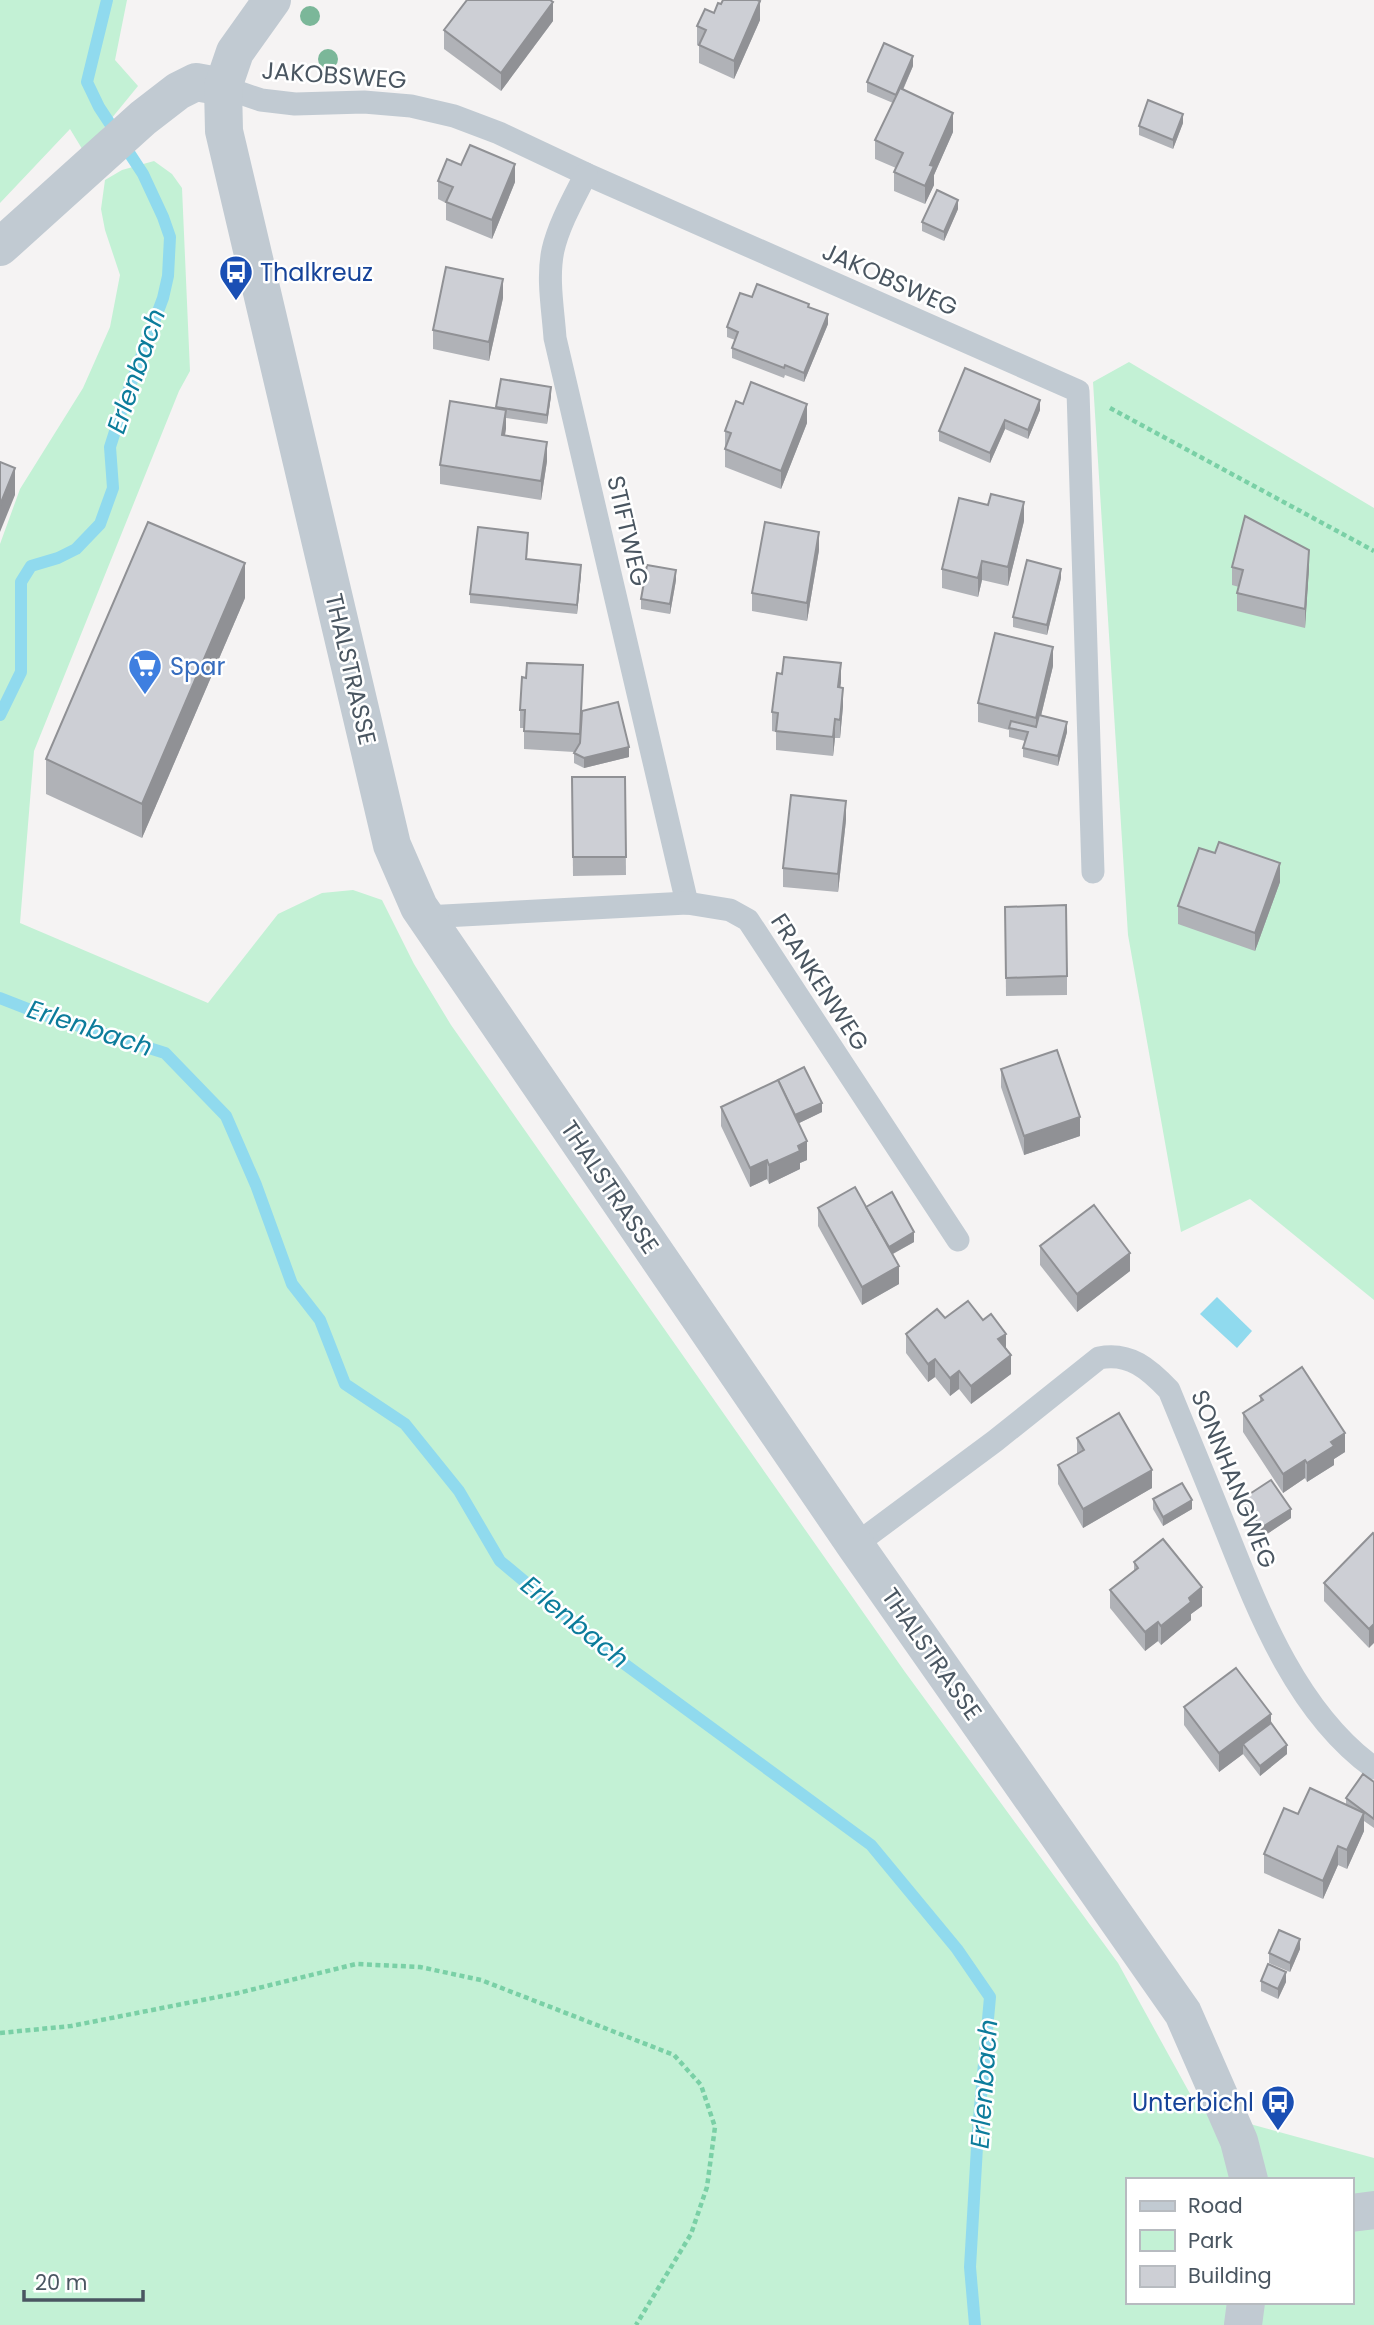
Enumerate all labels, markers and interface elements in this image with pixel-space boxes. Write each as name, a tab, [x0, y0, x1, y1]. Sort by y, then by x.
street label: JAKOBSWEG	[260, 53, 408, 97]
street label: JAKOBSWEG	[817, 234, 963, 324]
bus stop icon: Thalkreuz	[217, 253, 255, 302]
place label: Thalkreuz	[260, 256, 373, 289]
water label: Erlenbach	[98, 304, 174, 438]
street label: STIFTWEG	[599, 472, 657, 590]
street label: THALSTRASSE	[318, 590, 384, 748]
supermarket icon: Spar	[126, 647, 164, 696]
place label: Spar	[170, 650, 226, 683]
street label: FRANKENWEG	[763, 907, 877, 1057]
water label: Erlenbach	[23, 991, 157, 1065]
street label: THALSTRASSE	[553, 1114, 667, 1260]
street label: SONNHANGWEG	[1183, 1385, 1285, 1573]
water label: Erlenbach	[513, 1567, 637, 1677]
street label: THALSTRASSE	[874, 1581, 990, 1727]
water label: Erlenbach	[962, 2018, 1006, 2150]
bus stop icon: Unterbichl	[1259, 2083, 1297, 2132]
place label: Unterbichl	[1132, 2086, 1254, 2119]
legend	[1126, 2178, 1353, 2304]
text: Road	[1188, 2191, 1243, 2220]
text: Park	[1188, 2226, 1233, 2255]
scale bar	[24, 2258, 144, 2302]
text: Building	[1188, 2261, 1272, 2290]
text: 20 m	[35, 2268, 88, 2297]

